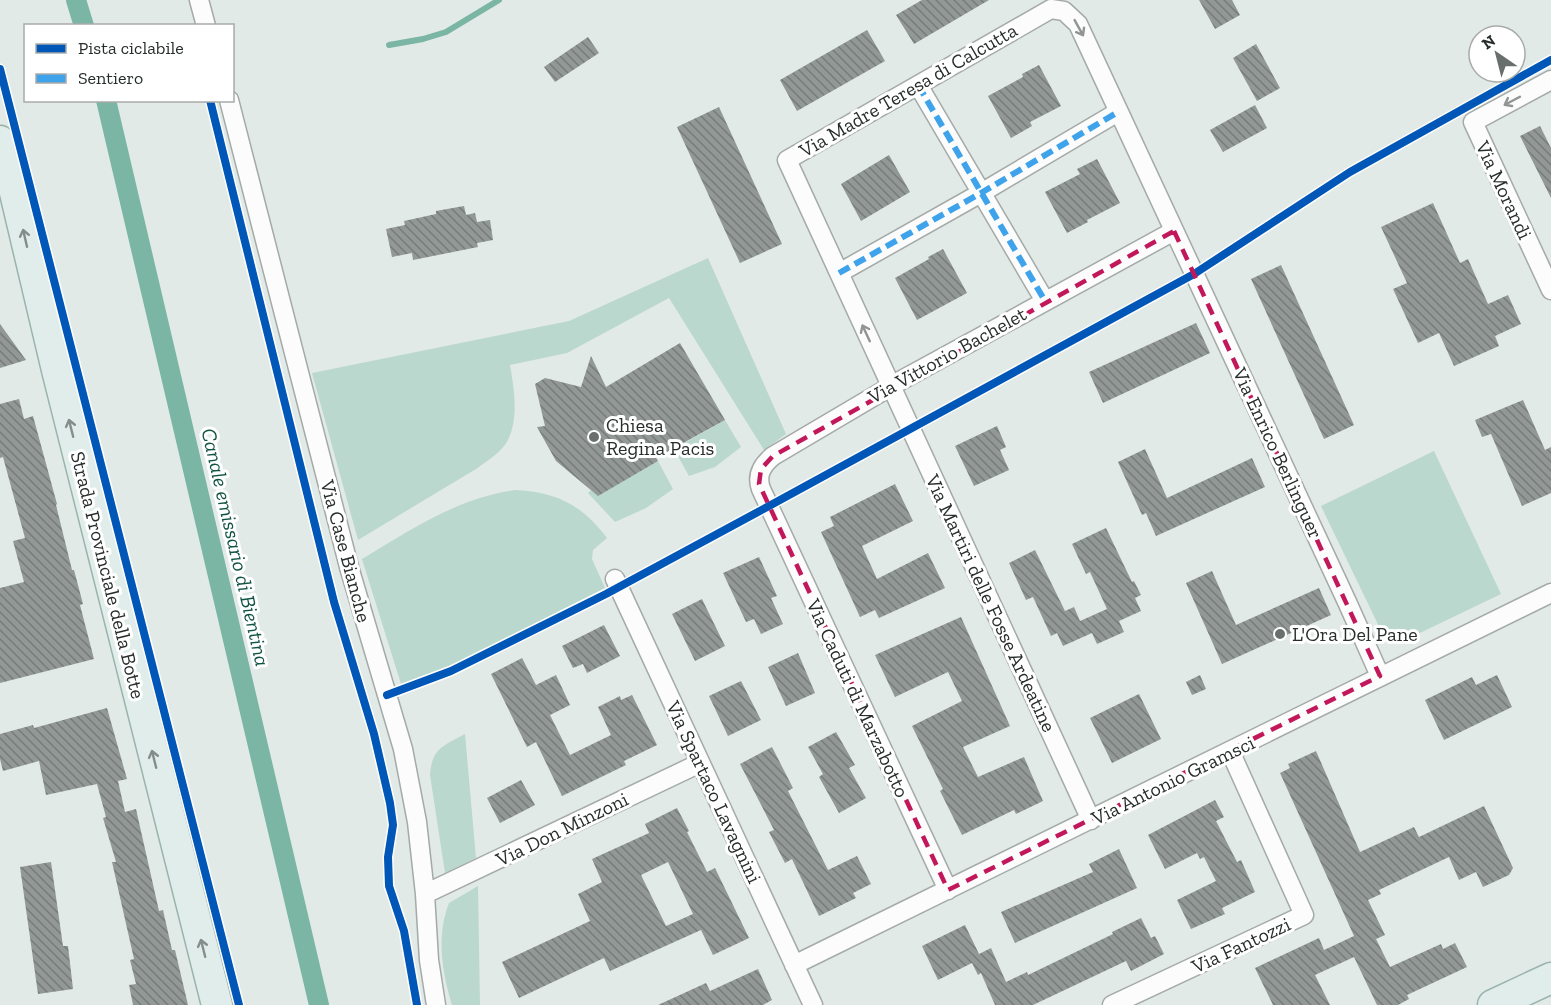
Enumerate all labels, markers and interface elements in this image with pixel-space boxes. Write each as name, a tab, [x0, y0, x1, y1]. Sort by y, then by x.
street label: Via Madre Teresa di Calcutta	[794, 18, 1022, 163]
one-way arrow	[1073, 19, 1085, 36]
legend	[24, 24, 234, 102]
north arrow	[1467, 24, 1527, 84]
text: N	[1478, 31, 1499, 53]
text: Pista ciclabile	[78, 37, 184, 59]
text: Sentiero	[78, 67, 143, 89]
one-way arrow	[1504, 95, 1521, 107]
street label: Via Morandi	[1470, 136, 1537, 243]
one-way arrow	[19, 229, 31, 248]
street label: Via Vittorio Bachelet	[863, 301, 1031, 409]
one-way arrow	[860, 324, 872, 342]
street label: Via Enrico Berlinguer	[1227, 363, 1328, 542]
place label: Chiesa Regina Pacis	[606, 413, 714, 460]
one-way arrow	[65, 419, 77, 438]
water label: Canale emissario di Bientina	[196, 426, 276, 668]
marker: Chiesa Regina Pacis	[587, 430, 601, 444]
street label: Strada Provinciale della Botte	[66, 449, 150, 701]
street label: Via Martiri delle Fosse Ardeatine	[920, 469, 1061, 736]
street label: Via Case Bianche	[315, 476, 377, 625]
street label: Via Caduti di Marzabotto	[801, 594, 915, 801]
place label: L'Ora Del Pane	[1292, 622, 1418, 646]
marker: L'Ora Del Pane	[1273, 627, 1287, 641]
street label: Via Spartaco Lavagnini	[661, 696, 767, 887]
street label: Via Antonio Gramsci	[1087, 730, 1259, 830]
one-way arrow	[148, 750, 160, 769]
street label: Via Don Minzoni	[491, 786, 632, 872]
street label: Via Fantozzi	[1187, 912, 1295, 979]
one-way arrow	[197, 939, 209, 958]

